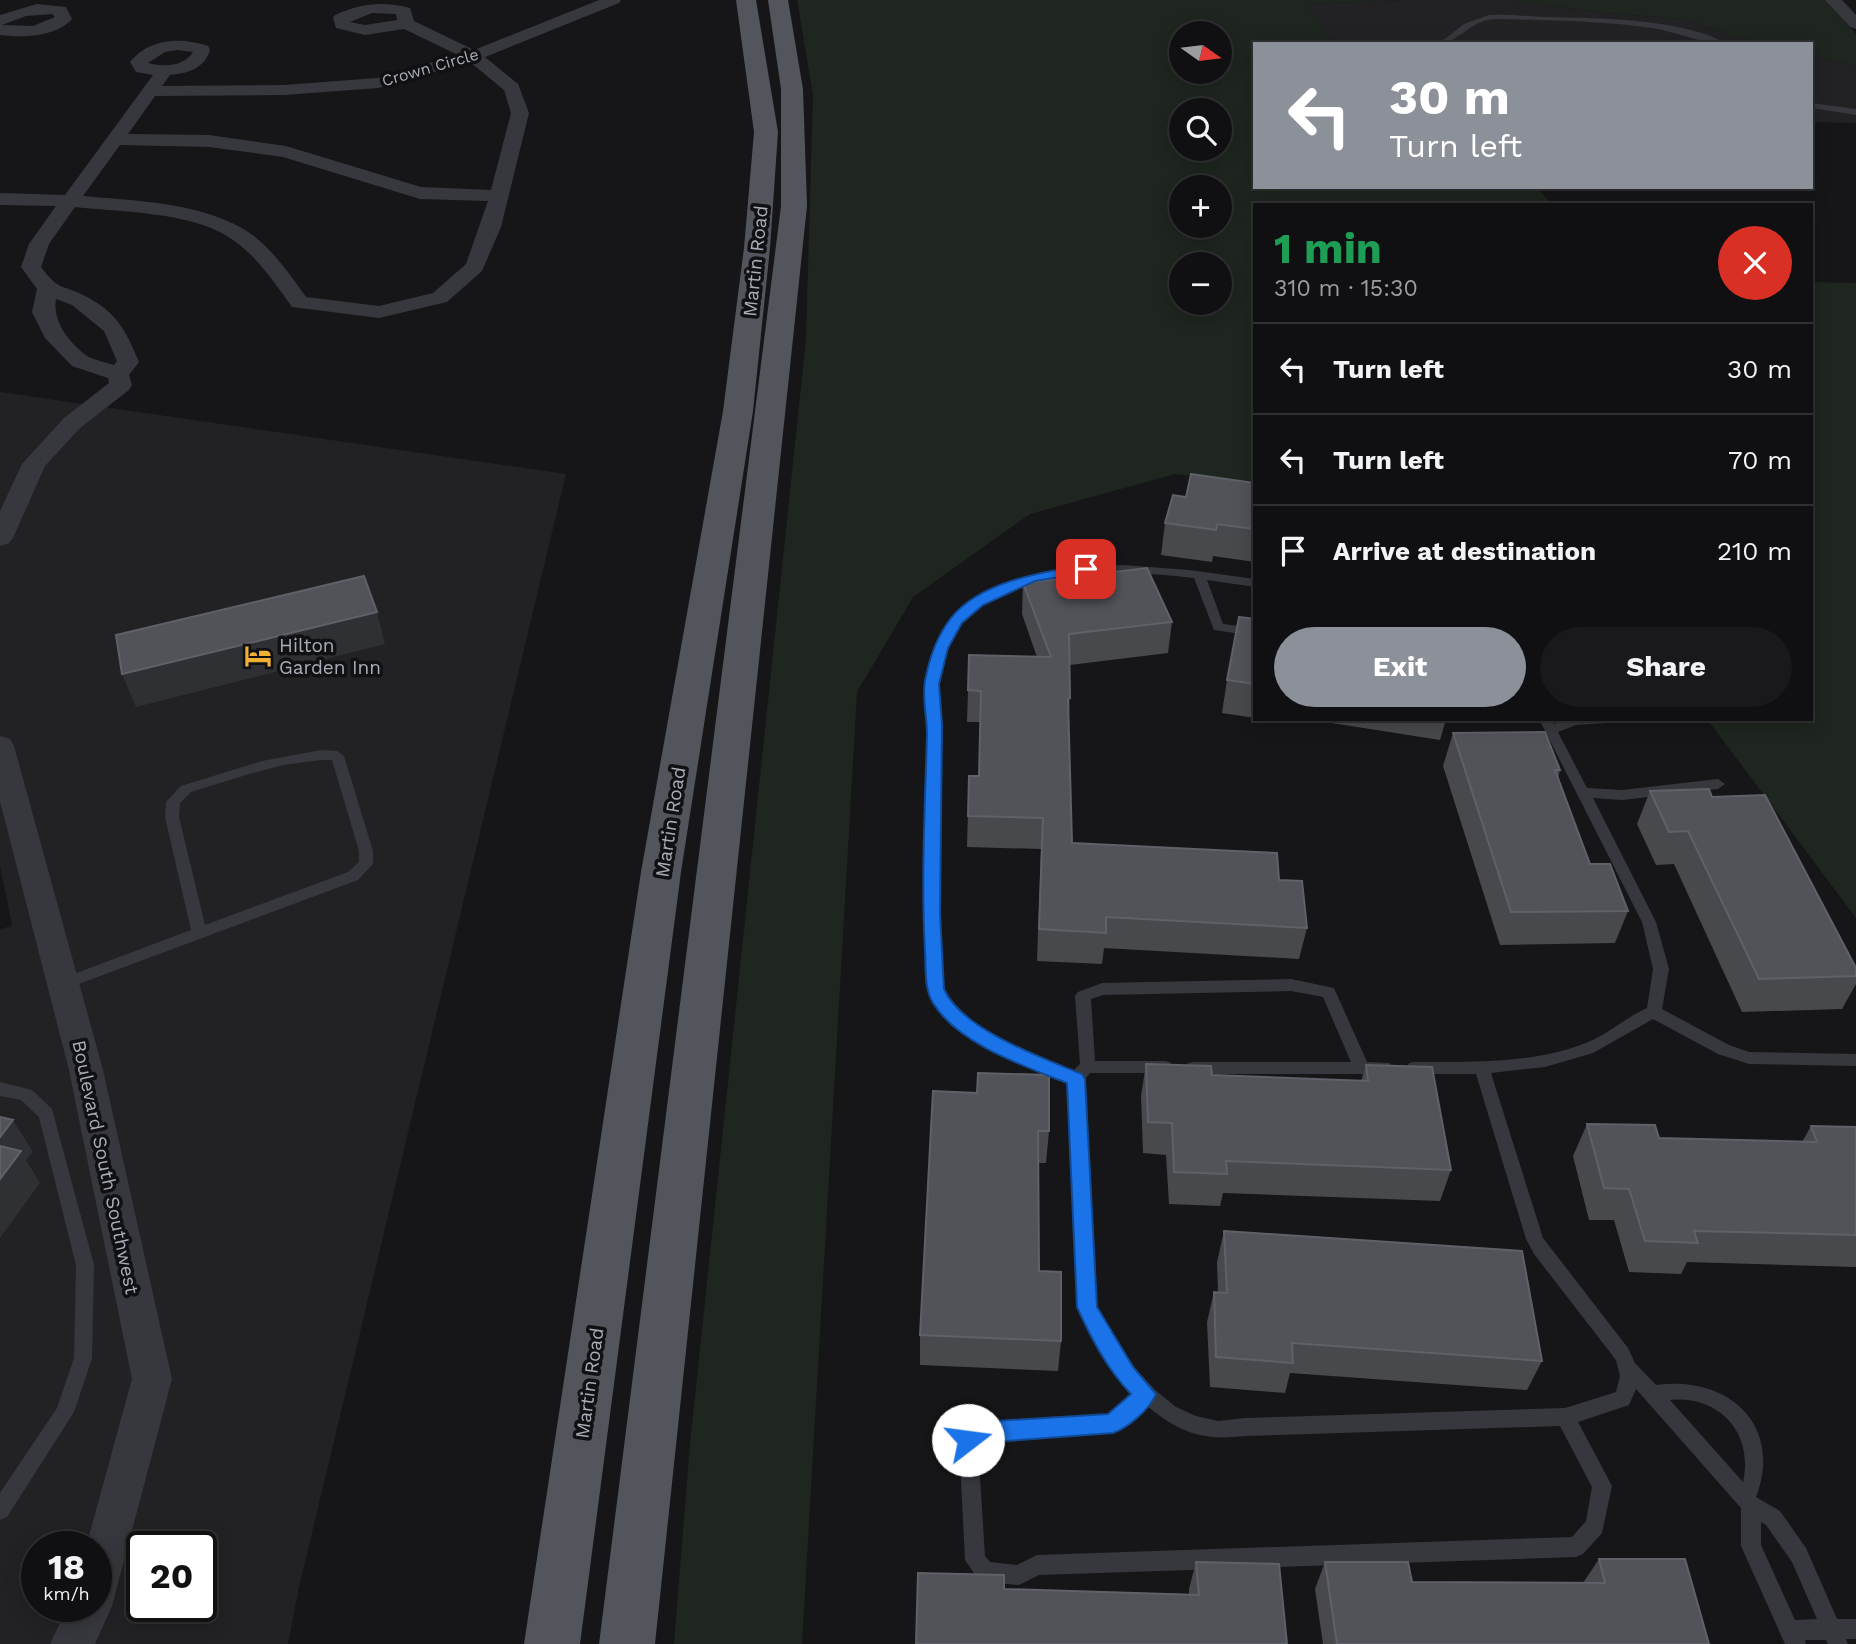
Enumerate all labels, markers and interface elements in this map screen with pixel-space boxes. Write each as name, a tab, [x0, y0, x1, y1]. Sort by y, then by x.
north arrow	[1169, 21, 1232, 84]
map controls	[1169, 21, 1232, 315]
street label: Crown Circle	[379, 45, 481, 90]
text: 30 m	[1389, 68, 1510, 126]
icon: left	[1274, 70, 1365, 161]
button: search	[1169, 98, 1232, 161]
text: Turn left	[1389, 127, 1522, 165]
button: +	[1169, 175, 1232, 238]
street label: Martin Road	[738, 204, 773, 318]
text: 1 min	[1274, 224, 1382, 273]
button: close	[1718, 226, 1792, 300]
button: −	[1169, 252, 1232, 315]
text: 310 m · 15:30	[1274, 275, 1418, 302]
icon: left	[1274, 350, 1312, 388]
text: Turn left	[1333, 354, 1444, 384]
text: 30 m	[1727, 354, 1792, 384]
icon: left	[1274, 441, 1312, 479]
text: Turn left	[1333, 445, 1444, 475]
text: 70 m	[1728, 445, 1792, 475]
icon: arrive	[1274, 532, 1312, 570]
text: Arrive at destination	[1333, 536, 1596, 566]
text: 210 m	[1717, 536, 1792, 566]
pin	[1056, 539, 1116, 599]
icon: arrive	[1067, 550, 1105, 588]
button: Exit	[1274, 627, 1526, 707]
button: Share	[1540, 627, 1792, 707]
place label: Hilton Garden Inn	[279, 634, 381, 679]
hotel icon: Hilton Garden Inn	[243, 641, 273, 671]
street label: Martin Road	[650, 765, 691, 879]
street label: Boulevard South Southwest	[67, 1038, 144, 1296]
street label: Martin Road	[570, 1326, 609, 1440]
position arrow	[931, 1403, 1005, 1477]
speed limit sign: 20	[126, 1531, 217, 1622]
text: 18	[48, 1546, 85, 1588]
text: km/h	[43, 1583, 90, 1604]

